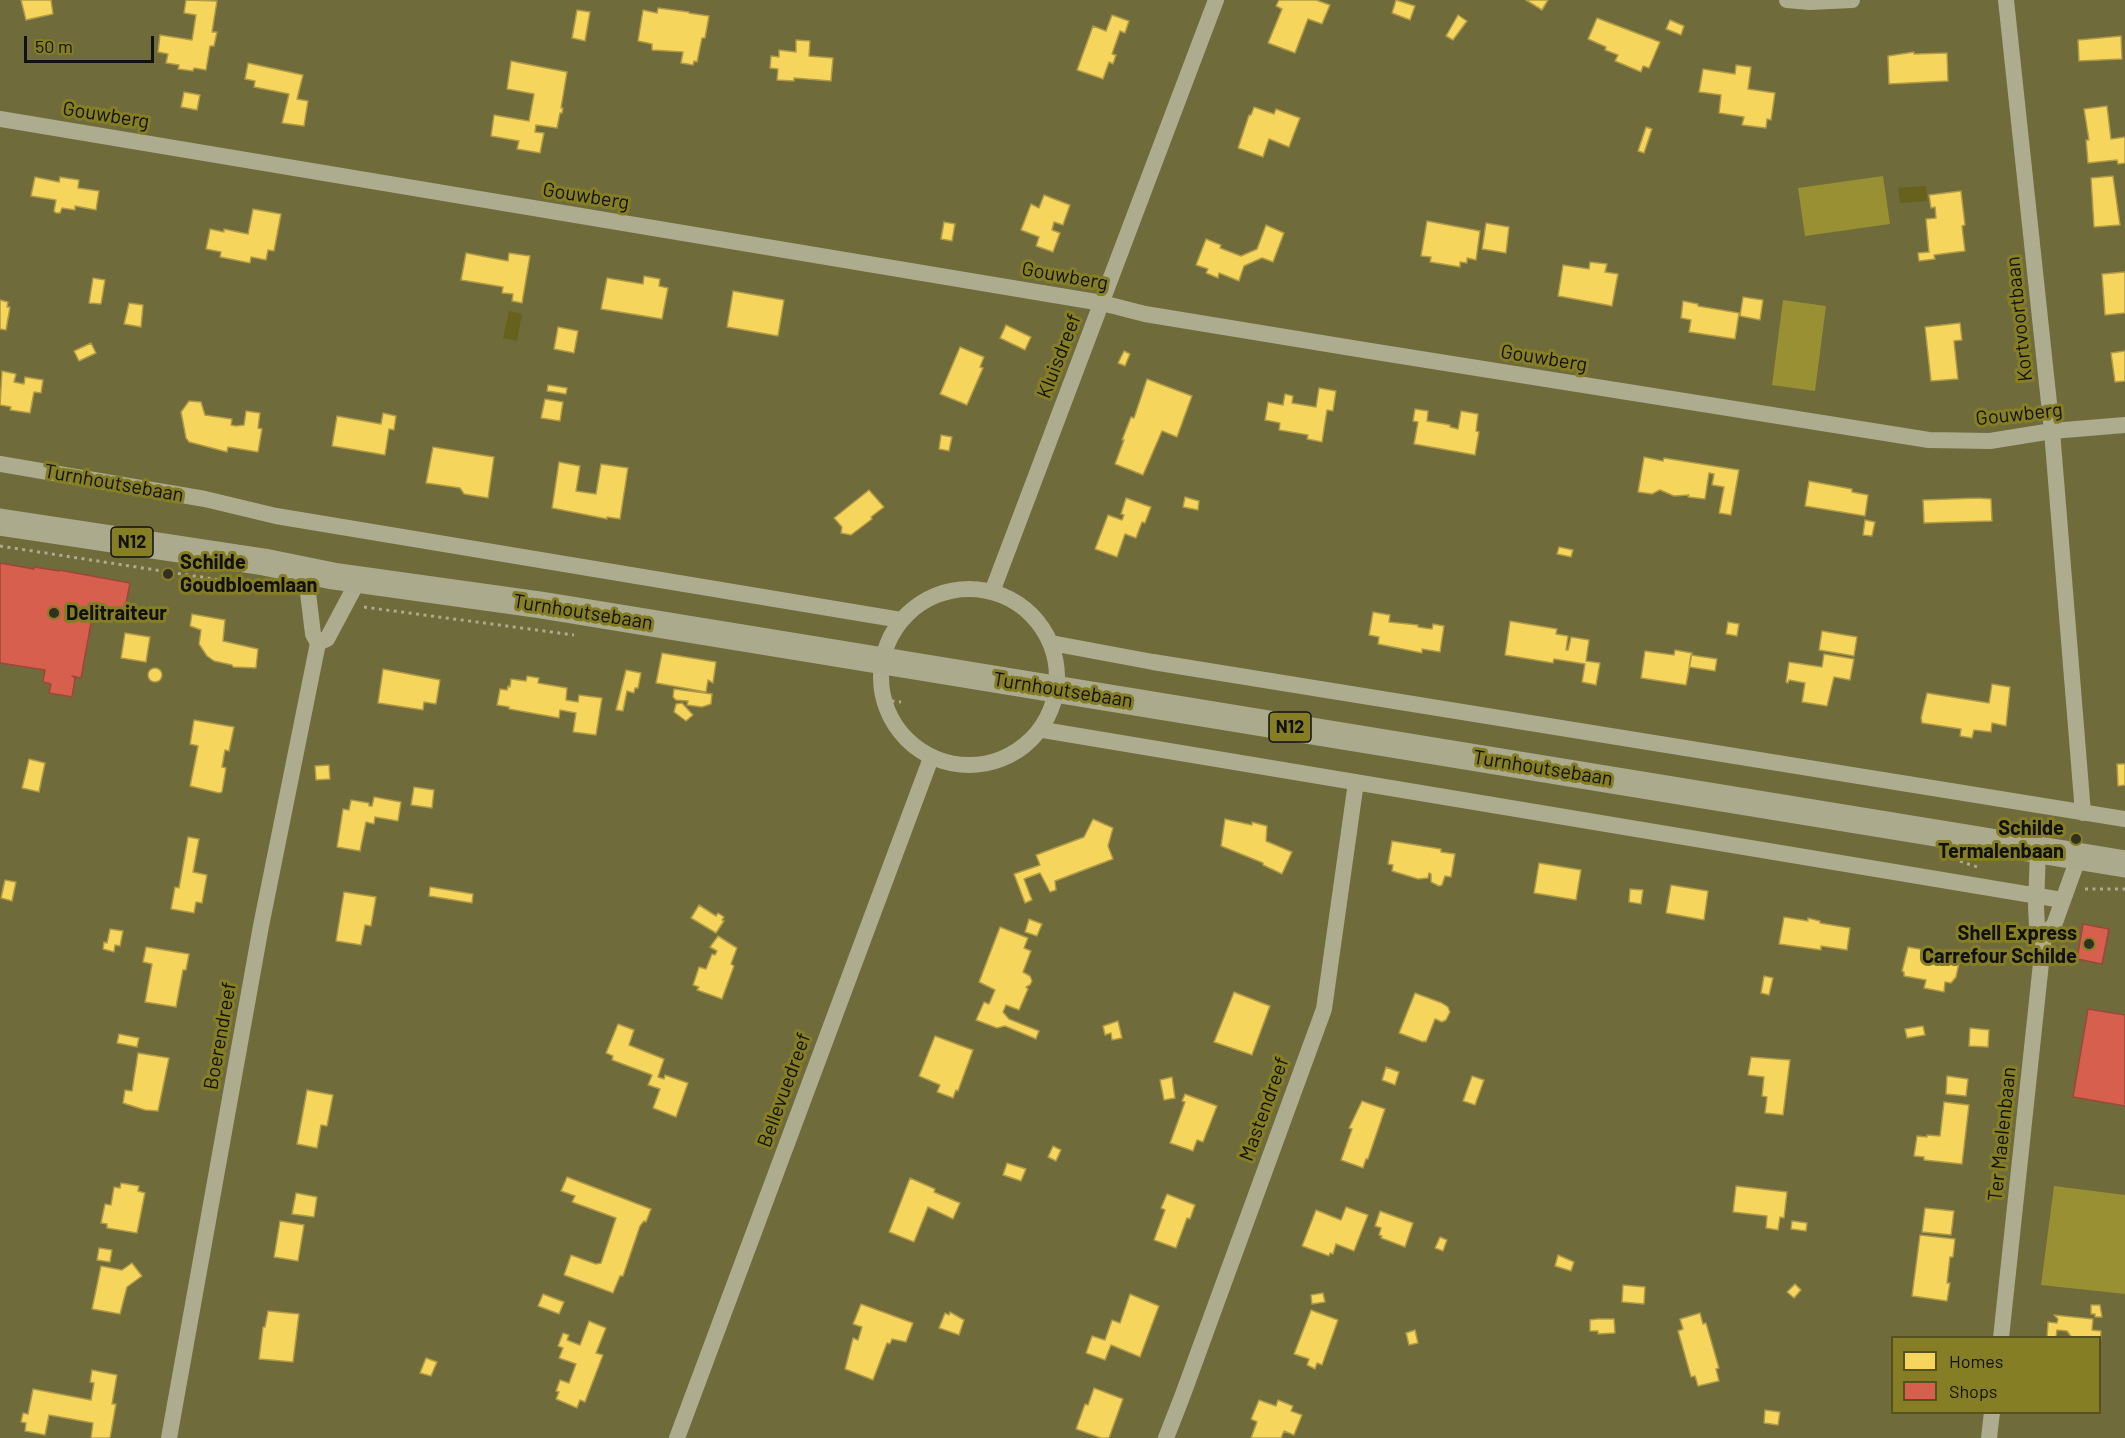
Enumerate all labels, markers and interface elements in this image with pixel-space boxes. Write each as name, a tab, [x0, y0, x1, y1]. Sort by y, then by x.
scale bar	[27, 24, 158, 62]
text: 50 m	[35, 35, 73, 57]
street label: Gouwberg	[61, 96, 151, 134]
street label: Gouwberg	[541, 177, 631, 215]
street label: Kortvoortbaan	[2001, 255, 2037, 383]
street label: Gouwberg	[1020, 257, 1110, 295]
street label: Kluisdreef	[1032, 310, 1086, 402]
street label: Gouwberg	[1499, 339, 1589, 377]
street label: Gouwberg	[1974, 397, 2064, 431]
street label: Turnhoutsebaan	[42, 459, 186, 507]
road number: N12	[111, 527, 153, 557]
place label: Schilde Goudbloemlaan	[180, 550, 317, 597]
marker: Schilde Goudbloemlaan	[161, 567, 175, 581]
street label: Turnhoutsebaan	[511, 589, 655, 635]
place label: Delitraiteur	[66, 601, 167, 625]
marker: Delitraiteur	[47, 606, 61, 620]
street label: Turnhoutsebaan	[991, 667, 1135, 713]
road number: N12	[1269, 712, 1311, 742]
street label: Turnhoutsebaan	[1471, 745, 1615, 791]
place label: Schilde Termalenbaan	[1938, 816, 2064, 863]
marker: Schilde Termalenbaan	[2069, 832, 2083, 846]
place label: Shell Express Carrefour Schilde	[1922, 921, 2077, 968]
marker: Shell Express Carrefour Schilde	[2082, 937, 2096, 951]
street label: Boerendreef	[199, 980, 241, 1092]
street label: Bellevuedreef	[752, 1029, 816, 1151]
street label: Mastendreef	[1234, 1054, 1294, 1164]
street label: Ter Maelenbaan	[1983, 1065, 2021, 1203]
legend	[1891, 1336, 2101, 1414]
text: Homes	[1949, 1350, 2003, 1372]
text: Shops	[1949, 1380, 1998, 1402]

